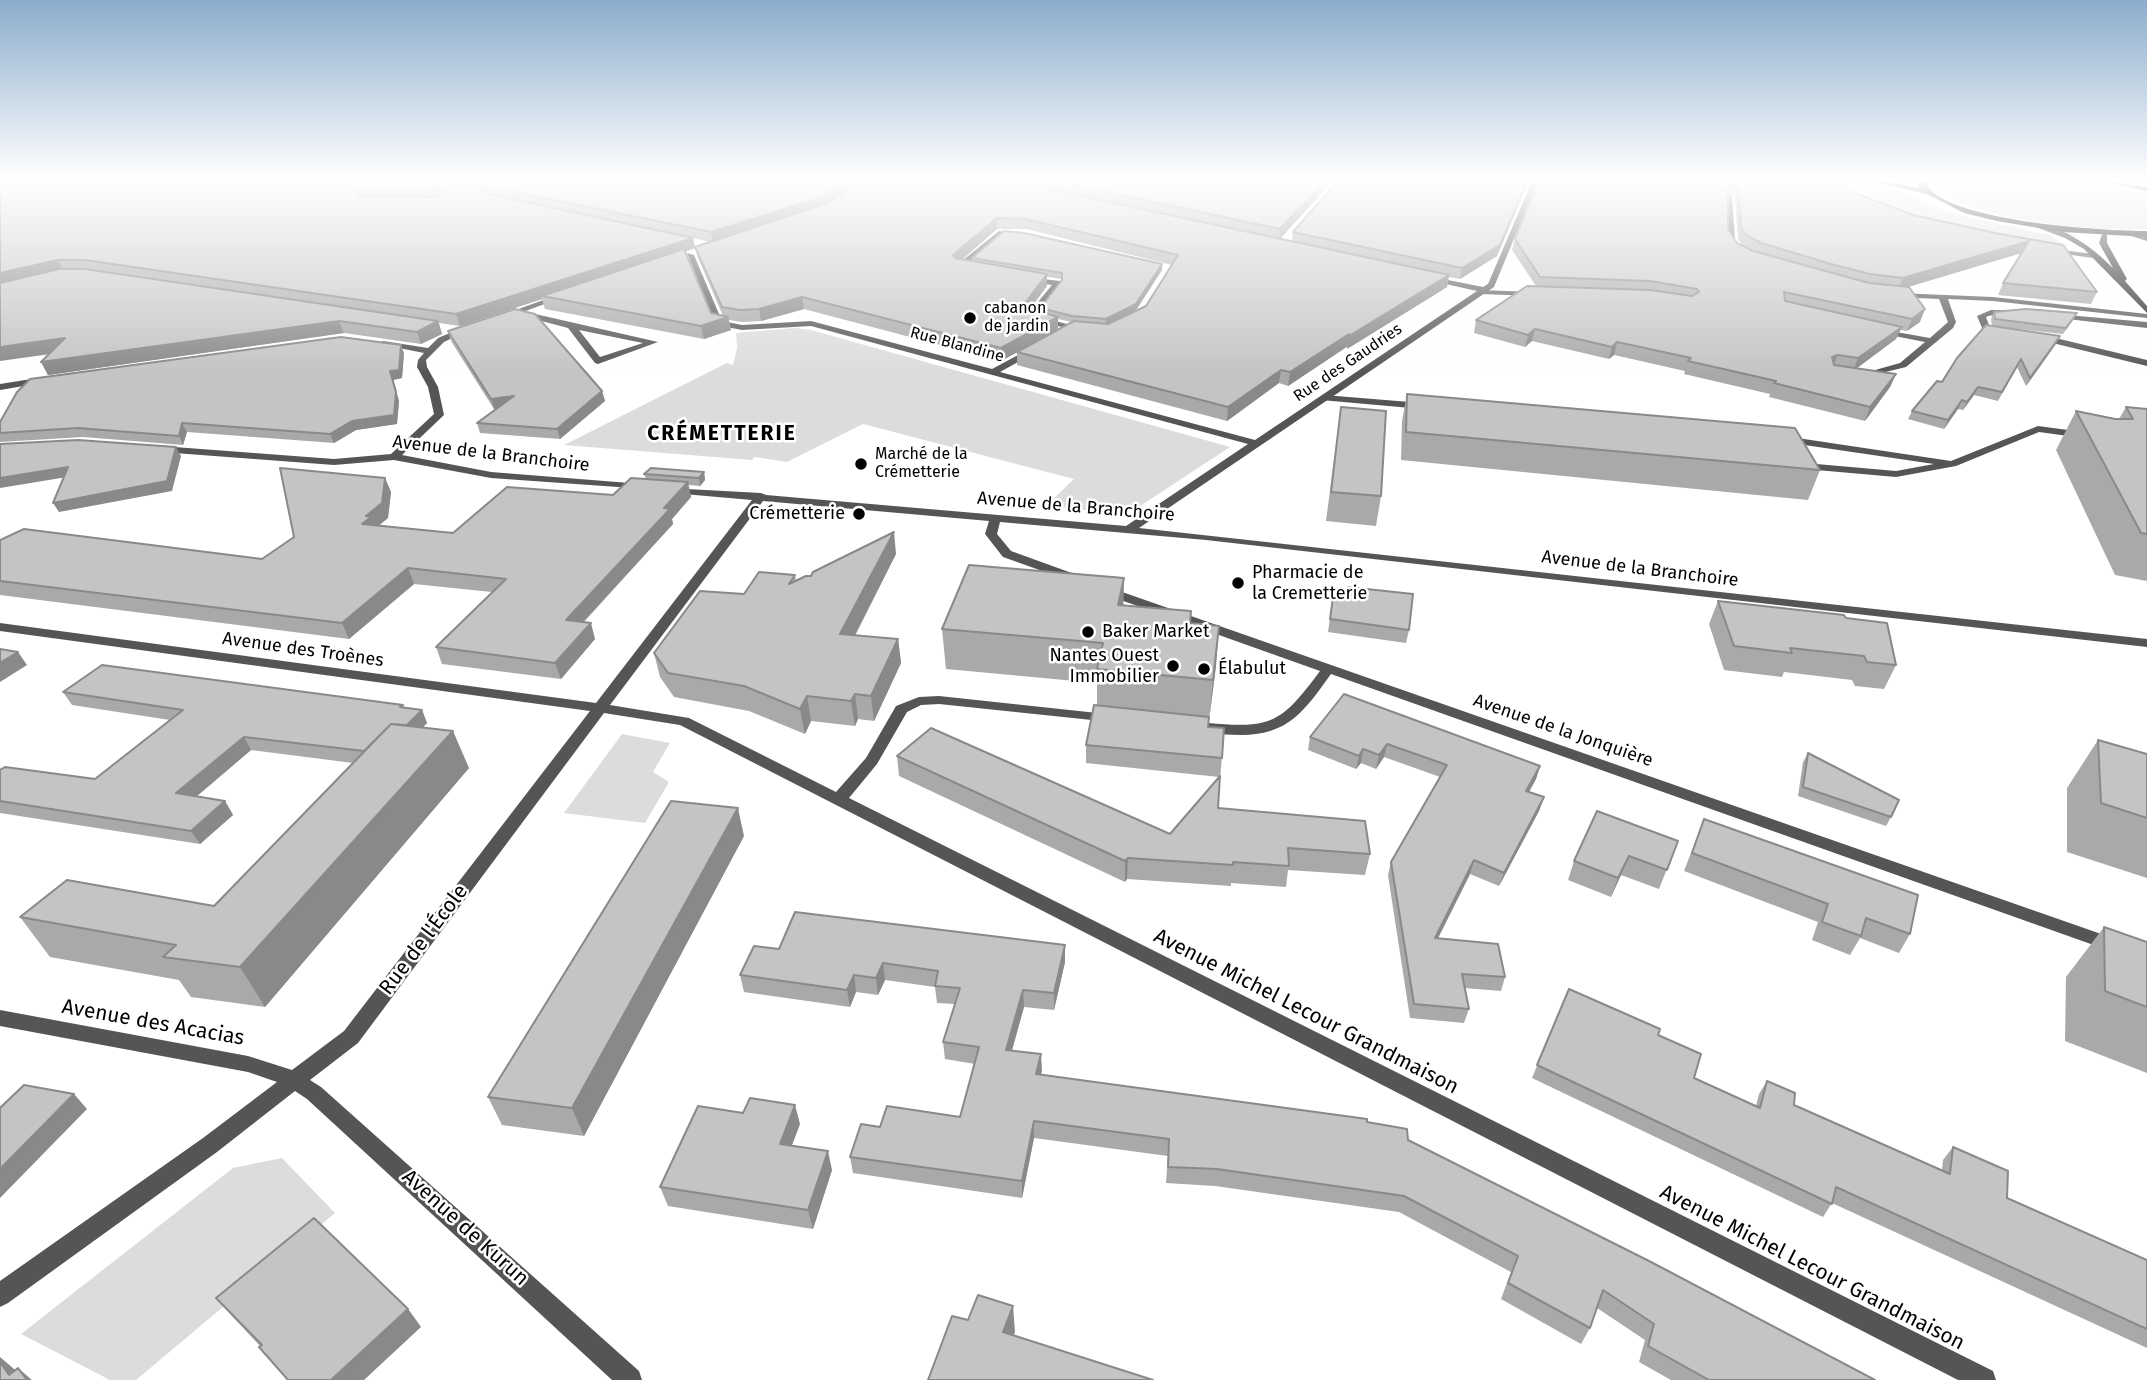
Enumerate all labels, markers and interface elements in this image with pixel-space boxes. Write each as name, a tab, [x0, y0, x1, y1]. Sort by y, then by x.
place label: cabanon de jardin	[984, 299, 1049, 337]
marker: cabanon de jardin	[962, 310, 978, 326]
street label: Rue des Gaudries	[1290, 320, 1406, 406]
street label: Rue Blandine	[908, 323, 1006, 367]
district label: CRÉMETTERIE	[649, 421, 795, 447]
street label: Avenue de la Branchoire	[391, 431, 591, 477]
place label: Marché de la Crémetterie	[875, 445, 968, 483]
marker: Marché de la Crémetterie	[853, 456, 869, 472]
street label: Avenue de la Branchoire	[976, 488, 1176, 526]
place label: Crémetterie	[749, 503, 845, 525]
marker: Crémetterie	[851, 506, 867, 522]
street label: Avenue de la Branchoire	[1540, 546, 1740, 592]
place label: Pharmacie de la Cremetterie	[1252, 562, 1367, 604]
marker: Pharmacie de la Cremetterie	[1230, 575, 1246, 591]
place label: Baker Market	[1102, 621, 1209, 643]
marker: Baker Market	[1080, 624, 1096, 640]
street label: Avenue des Troènes	[221, 628, 385, 672]
place label: Nantes Ouest Immobilier	[1050, 645, 1159, 688]
marker: Nantes Ouest Immobilier	[1165, 658, 1181, 674]
place label: Élabulut	[1218, 658, 1286, 680]
marker: Élabulut	[1196, 661, 1212, 677]
street label: Avenue de la Jonquière	[1470, 690, 1656, 772]
street label: Rue de l'École	[374, 880, 474, 1000]
street label: Avenue Michel Lecour Grandmaison	[1149, 924, 1463, 1100]
street label: Avenue des Acacias	[60, 995, 246, 1051]
street label: Avenue de Kurun	[396, 1164, 534, 1292]
street label: Avenue Michel Lecour Grandmaison	[1655, 1180, 1969, 1356]

